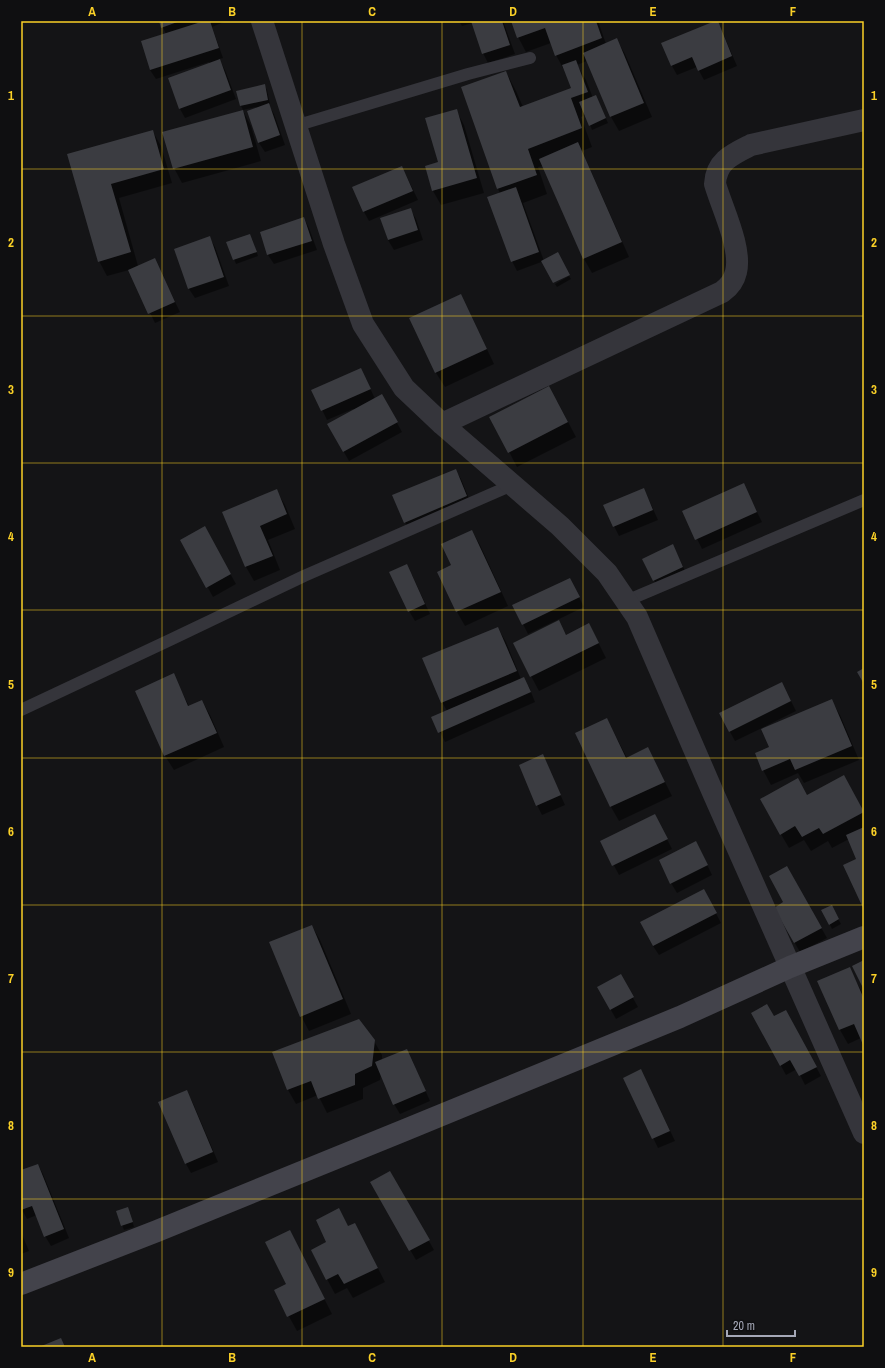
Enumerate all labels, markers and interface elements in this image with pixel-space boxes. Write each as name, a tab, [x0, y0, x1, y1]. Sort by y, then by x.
text: A	[88, 3, 96, 20]
text: B	[228, 3, 236, 20]
text: C	[368, 3, 376, 20]
text: D	[509, 3, 517, 20]
text: E	[649, 3, 657, 20]
text: F	[790, 3, 797, 20]
text: 1	[8, 87, 14, 104]
text: 1	[871, 87, 877, 104]
text: 2	[8, 234, 14, 251]
text: 2	[871, 234, 877, 251]
text: 3	[8, 381, 14, 398]
text: 3	[871, 381, 877, 398]
text: 4	[8, 528, 14, 545]
text: 4	[871, 528, 877, 545]
text: 5	[8, 676, 14, 693]
text: 5	[871, 676, 877, 693]
text: 6	[8, 823, 14, 840]
text: 6	[871, 823, 877, 840]
text: 7	[8, 970, 14, 987]
text: 7	[871, 970, 877, 987]
text: 8	[8, 1117, 14, 1134]
text: 8	[871, 1117, 877, 1134]
text: 9	[8, 1264, 14, 1281]
text: 9	[871, 1264, 877, 1281]
scale bar	[727, 1312, 795, 1338]
text: 20 m	[733, 1318, 755, 1334]
text: A	[88, 1349, 96, 1366]
text: B	[228, 1349, 236, 1366]
text: C	[368, 1349, 376, 1366]
text: D	[509, 1349, 517, 1366]
text: E	[649, 1349, 657, 1366]
text: F	[790, 1349, 797, 1366]

